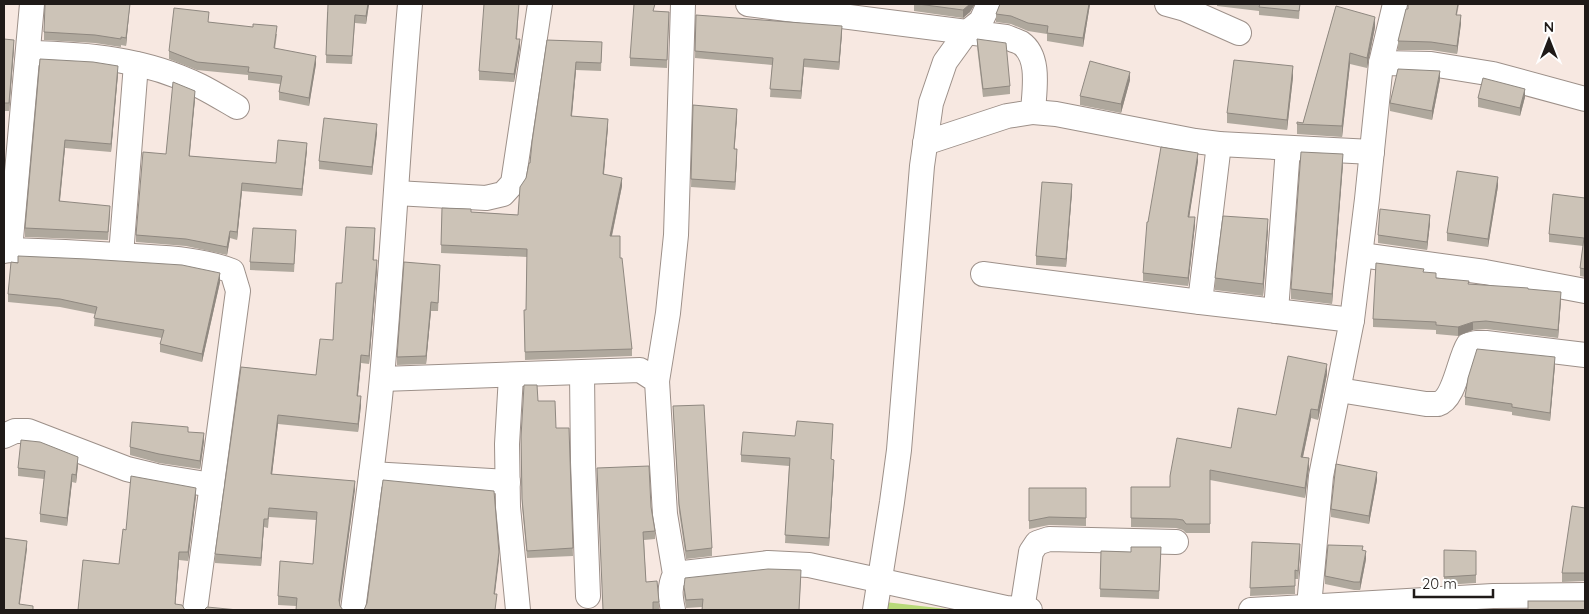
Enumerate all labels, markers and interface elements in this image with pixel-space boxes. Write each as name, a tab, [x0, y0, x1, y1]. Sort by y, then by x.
north arrow	[1524, 15, 1574, 65]
text: N	[1544, 18, 1554, 36]
scale bar	[1414, 566, 1493, 598]
text: 20 m	[1422, 574, 1457, 593]

